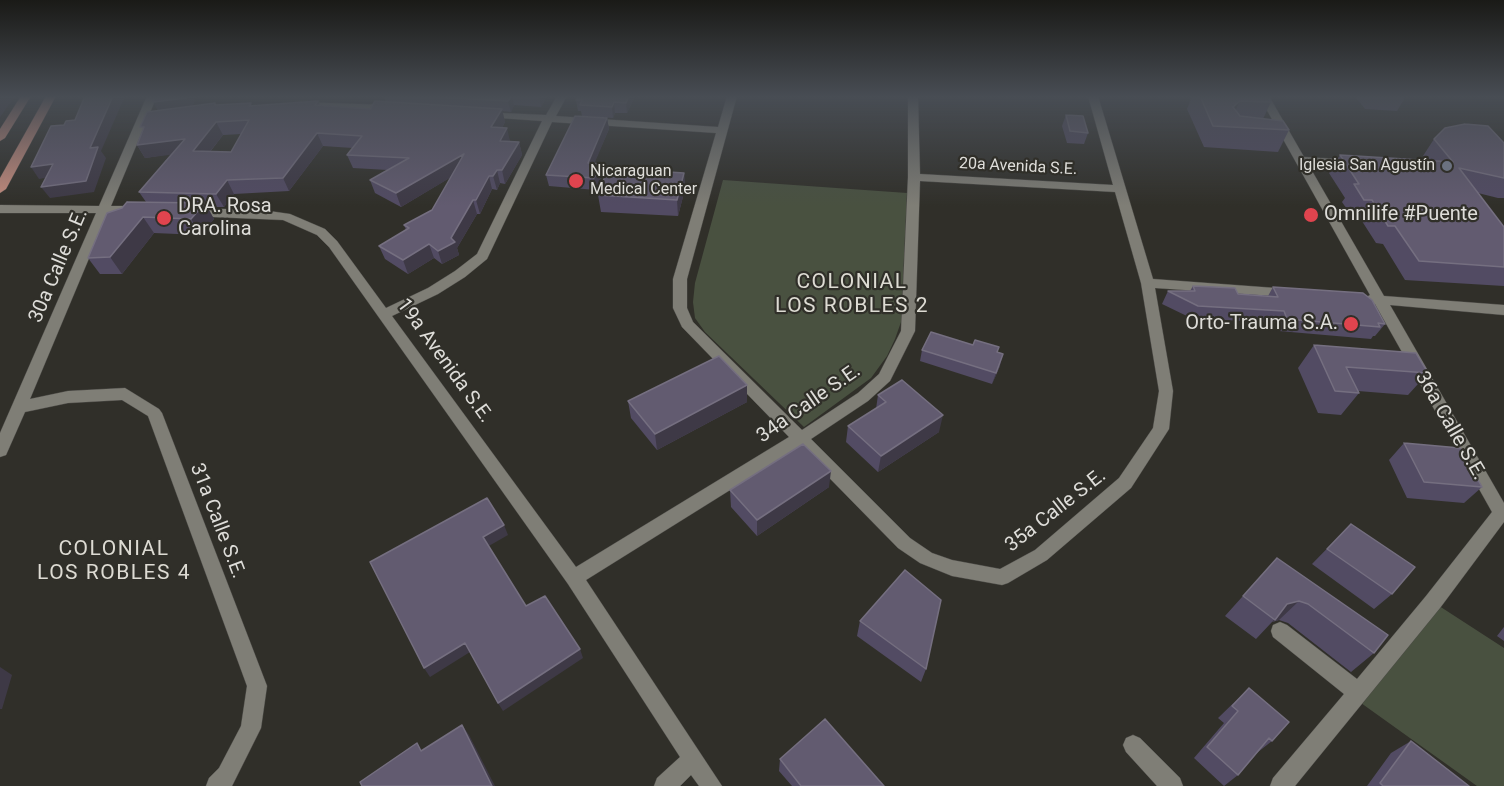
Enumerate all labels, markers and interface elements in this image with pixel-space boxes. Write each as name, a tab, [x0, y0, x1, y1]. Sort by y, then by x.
street label: 20a Avenida S.E.	[958, 154, 1078, 180]
place label: Iglesia San Agustín	[1299, 156, 1435, 176]
marker: Iglesia San Agustín	[1440, 159, 1454, 173]
place label: Nicaraguan Medical Center	[590, 162, 697, 200]
marker: Nicaraguan Medical Center	[567, 172, 585, 190]
place label: DRA. Rosa Carolina	[178, 195, 272, 242]
place label: Omnilife #Puente	[1324, 203, 1478, 227]
street label: 30a Calle S.E.	[24, 205, 94, 327]
marker: Omnilife #Puente	[1302, 206, 1320, 224]
marker: DRA. Rosa Carolina	[155, 209, 173, 227]
district label: COLONIAL LOS ROBLES 2	[775, 270, 929, 320]
street label: 19a Avenida S.E.	[391, 294, 497, 428]
place label: Orto-Trauma S.A.	[1185, 312, 1338, 336]
marker: Orto-Trauma S.A.	[1342, 315, 1360, 333]
street label: 34a Calle S.E.	[752, 359, 866, 449]
street label: 36a Calle S.E.	[1409, 367, 1491, 485]
street label: 31a Calle S.E.	[184, 460, 250, 582]
street label: 35a Calle S.E.	[1001, 464, 1111, 558]
district label: COLONIAL LOS ROBLES 4	[37, 537, 191, 587]

